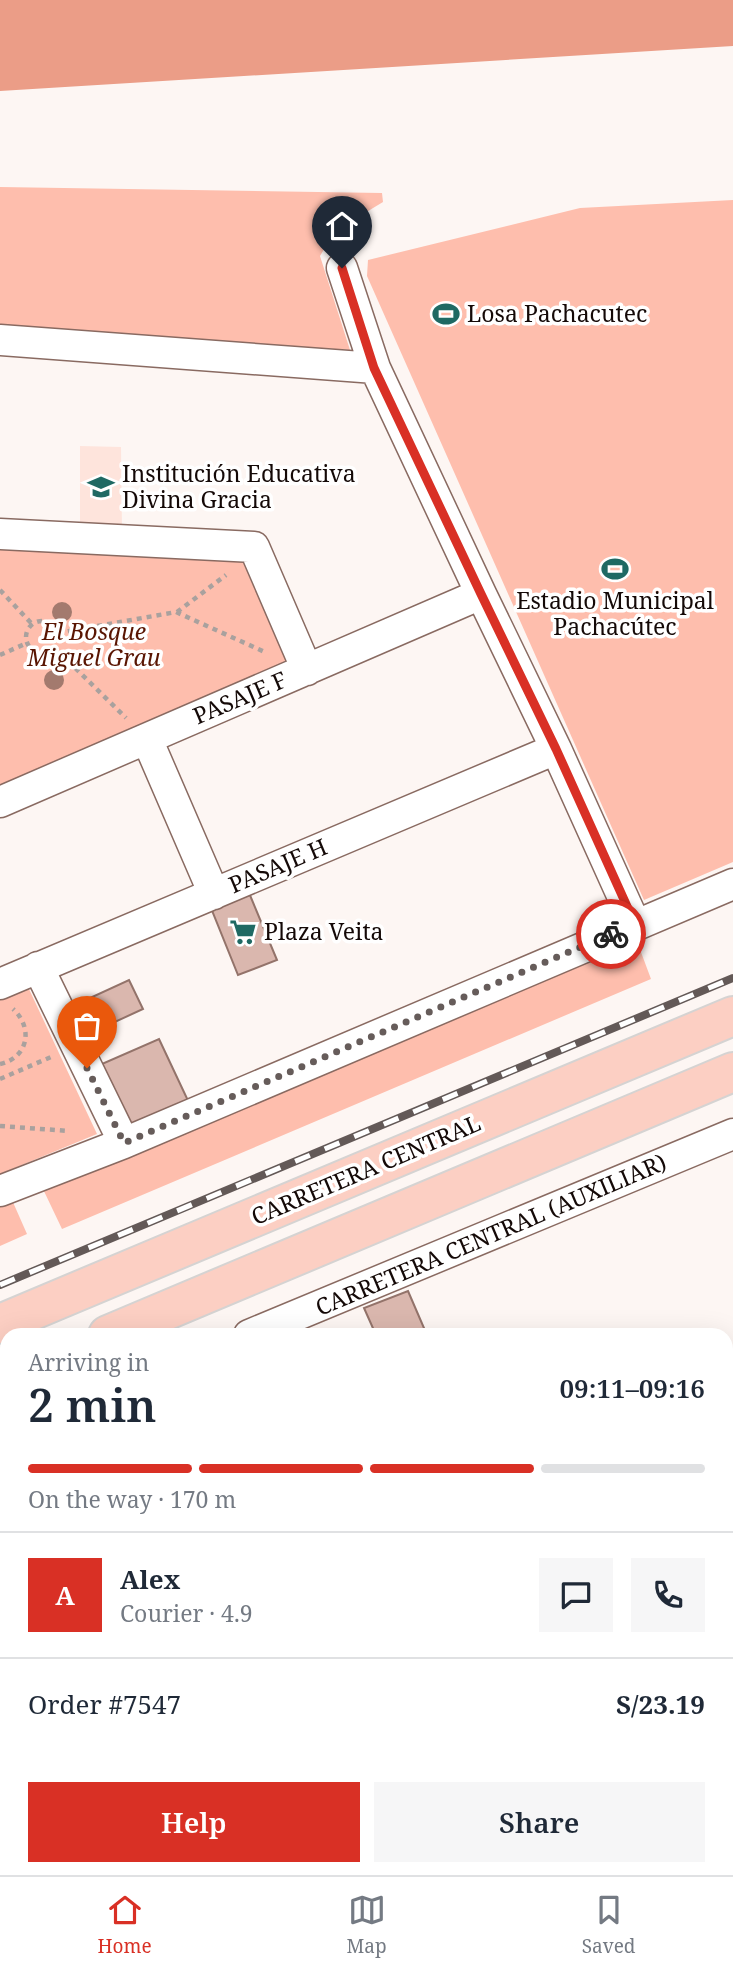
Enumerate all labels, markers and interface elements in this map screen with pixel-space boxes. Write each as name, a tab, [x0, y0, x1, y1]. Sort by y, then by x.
pin	[312, 196, 372, 268]
icon: home	[323, 207, 361, 245]
place label: Losa Pachacutec	[467, 297, 647, 329]
sports icon: Losa Pachacutec	[431, 299, 461, 329]
place label: Institución Educativa Divina Gracia	[122, 457, 356, 515]
school or university icon: Institución Educativa Divina Gracia	[86, 472, 116, 502]
sports icon: Estadio Municipal Pachacútec	[600, 554, 630, 584]
place label: Estadio Municipal Pachacútec	[516, 584, 714, 642]
park label: El Bosque Miguel Grau	[26, 615, 161, 673]
street label: PASAJE F	[188, 663, 292, 731]
street label: PASAJE H	[223, 830, 332, 900]
courier	[576, 899, 646, 969]
place label: Plaza Veita	[264, 915, 384, 947]
icon: bike	[592, 915, 630, 953]
supermarket icon: Plaza Veita	[228, 917, 258, 947]
pin	[57, 996, 117, 1068]
icon: bag	[68, 1007, 106, 1045]
street label: CARRETERA CENTRAL	[246, 1106, 485, 1232]
street label: CARRETERA CENTRAL (AUXILIAR)	[310, 1145, 671, 1323]
text: Arriving in	[28, 1346, 149, 1378]
text: 09:11–09:16	[559, 1370, 705, 1406]
text: 2 min	[28, 1373, 156, 1435]
text: On the way · 170 m	[28, 1483, 236, 1515]
button: chat	[539, 1558, 613, 1632]
button: phone	[631, 1558, 705, 1632]
text: Alex	[120, 1561, 180, 1597]
text: A	[55, 1577, 75, 1613]
text: Courier · 4.9	[120, 1597, 253, 1629]
text: Order #7547	[28, 1686, 181, 1722]
text: S/23.19	[616, 1686, 705, 1722]
button: Help	[28, 1782, 360, 1862]
button: Share	[374, 1782, 705, 1862]
tab: Home	[97, 1891, 152, 1959]
tab: Map	[347, 1891, 387, 1959]
tab: Saved	[582, 1891, 636, 1959]

